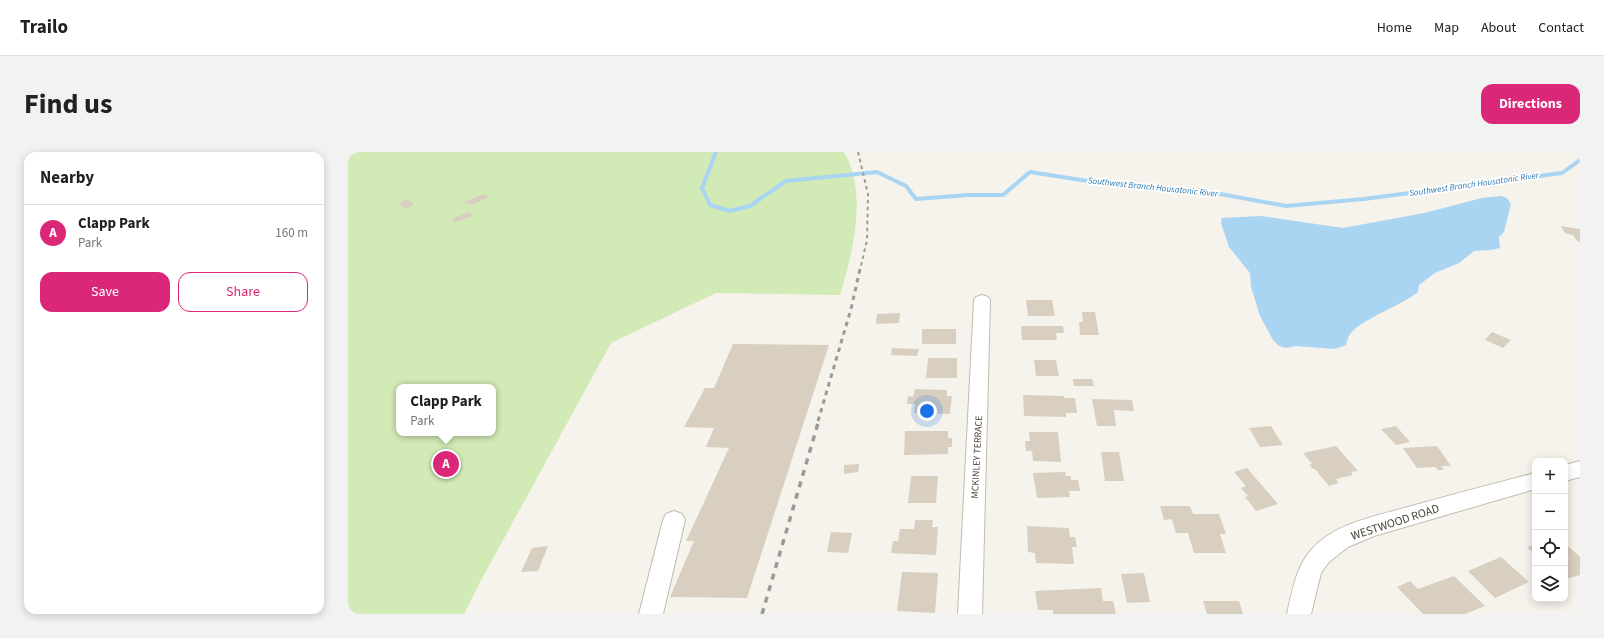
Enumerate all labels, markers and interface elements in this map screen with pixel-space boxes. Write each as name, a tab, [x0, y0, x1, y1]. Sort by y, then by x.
text: Trailo	[20, 14, 68, 41]
text: Home	[1377, 18, 1412, 38]
text: Map	[1434, 18, 1459, 38]
text: About	[1481, 18, 1516, 38]
text: Contact	[1538, 18, 1584, 38]
text: Find us	[24, 84, 112, 124]
button: Directions	[1481, 84, 1580, 124]
text: Nearby	[40, 166, 94, 190]
water label: Southwest Branch Housatonic River	[1409, 169, 1540, 200]
water label: Southwest Branch Housatonic River	[1087, 174, 1219, 201]
text: Clapp Park	[78, 213, 150, 234]
text: A	[49, 224, 57, 242]
text: 160 m	[275, 224, 308, 242]
text: Park	[78, 234, 102, 252]
button: Save	[40, 272, 170, 312]
button: Share	[178, 272, 308, 312]
popup	[396, 384, 496, 436]
text: Clapp Park	[410, 391, 482, 412]
your location	[917, 401, 937, 421]
text: Park	[410, 412, 434, 430]
street label: MCKINLEY TERRACE	[968, 415, 986, 499]
pin: A	[433, 449, 459, 479]
map controls	[1532, 458, 1568, 602]
button: +	[1532, 458, 1568, 494]
button: −	[1532, 494, 1568, 530]
street label: WESTWOOD ROAD	[1349, 500, 1442, 545]
button: locate	[1532, 530, 1568, 566]
button: layers	[1532, 566, 1568, 602]

